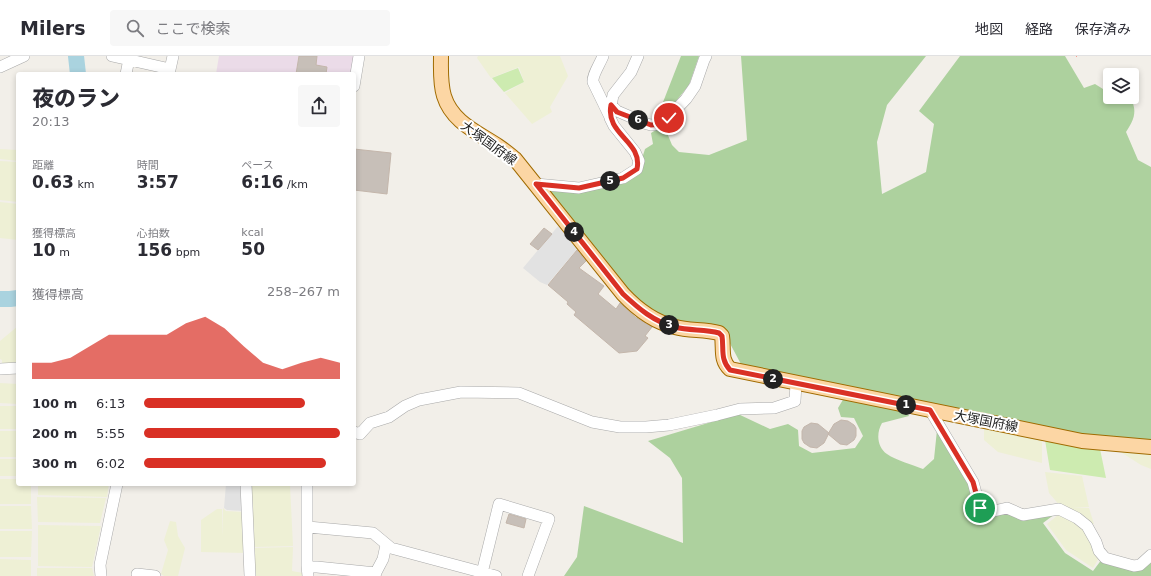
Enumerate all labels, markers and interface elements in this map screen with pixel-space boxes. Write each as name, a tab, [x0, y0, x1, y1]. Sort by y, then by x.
search box	[110, 10, 390, 46]
text: Milers	[20, 17, 86, 39]
icon: search	[124, 17, 146, 39]
text: ここで検索	[156, 20, 231, 38]
text: 地図	[975, 21, 1003, 37]
text: 経路	[1025, 21, 1053, 37]
text: 保存済み	[1075, 21, 1131, 37]
map controls	[1103, 68, 1139, 104]
button: layers	[1103, 68, 1139, 104]
button: share	[298, 85, 340, 127]
text: 夜のラン	[32, 86, 120, 111]
pin	[652, 101, 686, 135]
icon: check	[658, 107, 680, 129]
pin: 6	[628, 110, 648, 130]
text: 6	[634, 113, 642, 126]
text: 20:13	[32, 114, 69, 129]
street label: 大塚国府線	[458, 118, 520, 168]
text: 距離	[32, 159, 54, 172]
text: 時間	[137, 159, 159, 172]
text: ペース	[241, 159, 274, 172]
pin: 5	[600, 171, 620, 191]
text: 0.63	[32, 172, 74, 192]
text: 3:57	[137, 172, 179, 192]
text: 6:16	[241, 172, 284, 192]
text: 5	[606, 174, 614, 187]
text: km	[74, 178, 95, 191]
text: /km	[284, 178, 308, 191]
pin: 4	[564, 222, 584, 242]
text: 4	[570, 225, 578, 238]
text: kcal	[241, 226, 264, 239]
text: 獲得標高	[32, 227, 76, 240]
text: 心拍数	[137, 227, 170, 240]
text: 50	[241, 239, 265, 259]
text: 10	[32, 240, 56, 260]
text: 156	[137, 240, 172, 260]
text: m	[56, 246, 70, 259]
text: bpm	[172, 246, 200, 259]
text: 258–267 m	[267, 284, 340, 299]
text: 獲得標高	[32, 287, 84, 302]
pin: 3	[659, 315, 679, 335]
text: 3	[665, 318, 673, 331]
pin: 2	[763, 369, 783, 389]
text: 2	[769, 372, 777, 385]
pin: 1	[896, 395, 916, 415]
text: 100 m	[32, 396, 77, 411]
text: 6:13	[96, 396, 125, 411]
text: 1	[902, 398, 910, 411]
street label: 大塚国府線	[953, 407, 1019, 435]
text: 200 m	[32, 426, 77, 441]
text: 5:55	[96, 426, 125, 441]
text: 300 m	[32, 456, 77, 471]
text: 6:02	[96, 456, 125, 471]
pin	[963, 491, 997, 525]
icon: arrive	[969, 497, 991, 519]

